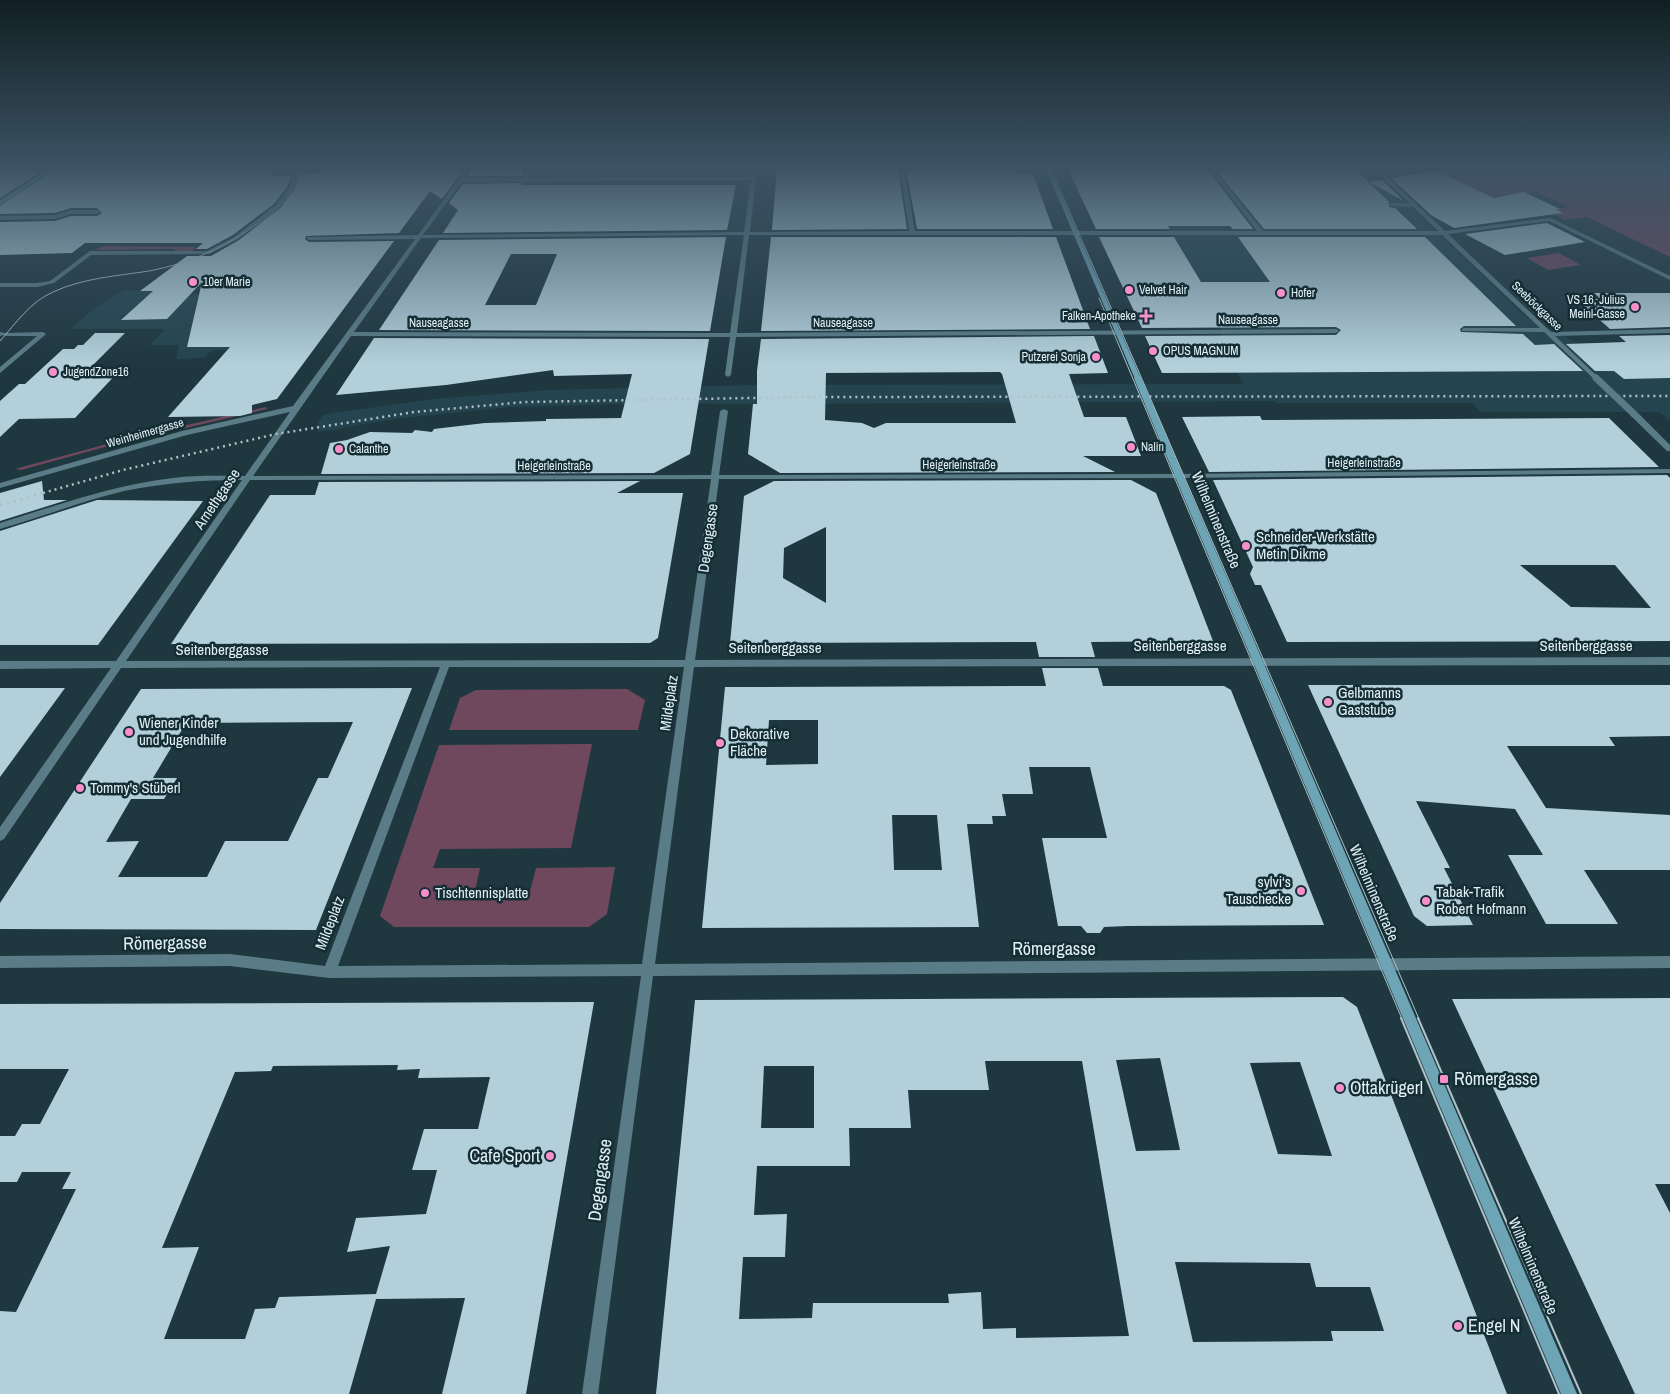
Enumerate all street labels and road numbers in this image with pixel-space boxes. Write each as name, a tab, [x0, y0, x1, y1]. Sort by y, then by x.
street label: Seeböckgasse	[1508, 278, 1566, 334]
street label: Nauseagasse	[1218, 312, 1278, 328]
street label: Nauseagasse	[409, 315, 469, 331]
street label: Nauseagasse	[813, 315, 873, 331]
street label: Weinheimergasse	[104, 414, 186, 452]
street label: Heigerleinstraße	[1327, 455, 1401, 471]
street label: Heigerleinstraße	[922, 457, 996, 473]
street label: Heigerleinstraße	[517, 458, 591, 474]
street label: Arnethgasse	[188, 464, 245, 534]
street label: Wilhelminenstraße	[1187, 468, 1246, 572]
street label: Degengasse	[692, 502, 723, 574]
street label: Seitenberggasse	[1133, 635, 1227, 656]
street label: Seitenberggasse	[1539, 635, 1633, 656]
street label: Seitenberggasse	[728, 637, 822, 658]
street label: Seitenberggasse	[175, 639, 269, 660]
street label: Mildeplatz	[654, 674, 683, 732]
street label: Wilhelminenstraße	[1345, 841, 1404, 945]
street label: Mildeplatz	[310, 893, 349, 953]
street label: Römergasse	[123, 929, 207, 956]
street label: Römergasse	[1012, 936, 1096, 961]
street label: Degengasse	[581, 1137, 618, 1223]
street label: Wilhelminenstraße	[1504, 1214, 1563, 1318]

